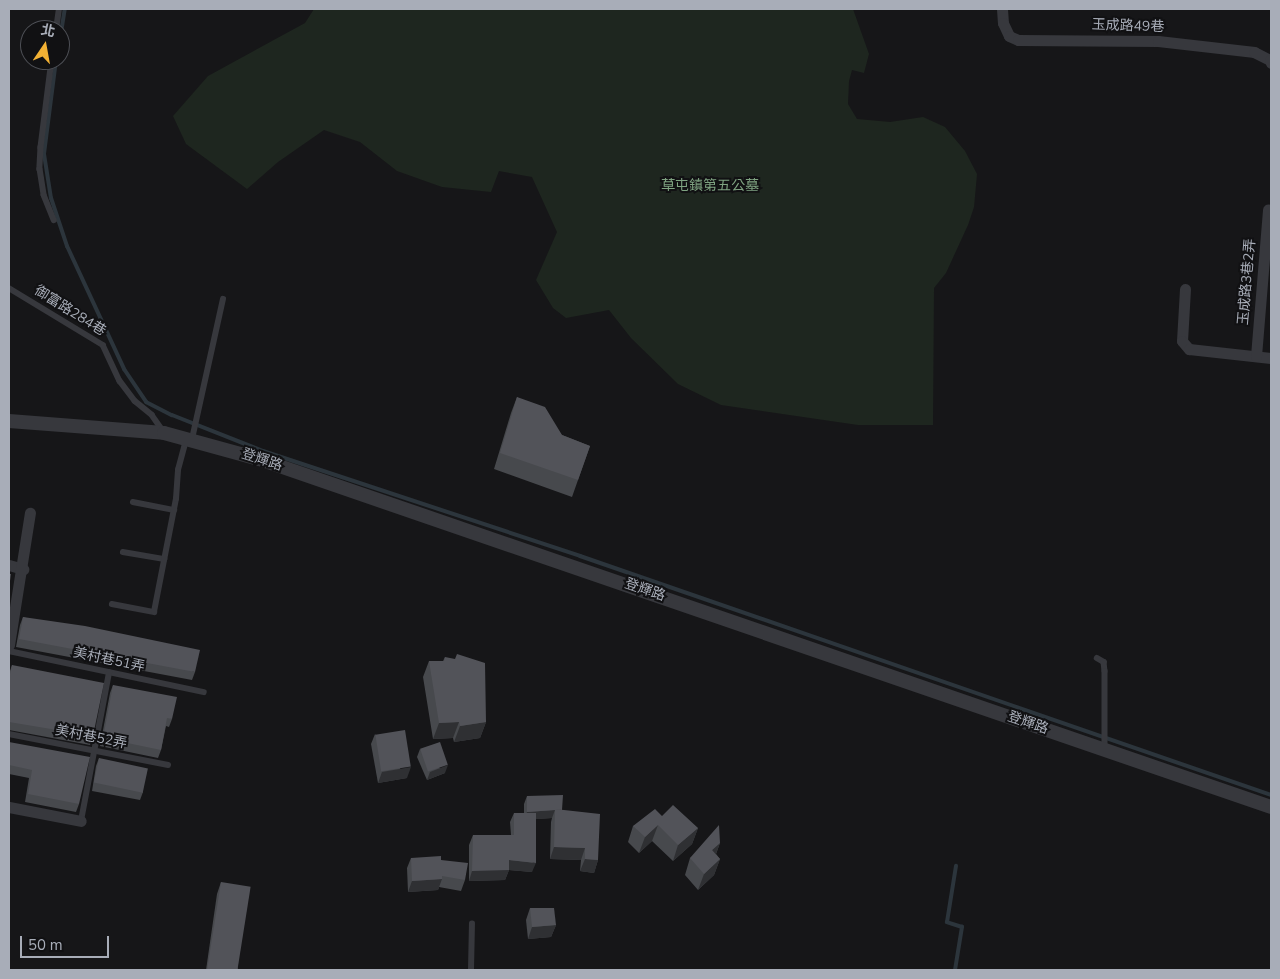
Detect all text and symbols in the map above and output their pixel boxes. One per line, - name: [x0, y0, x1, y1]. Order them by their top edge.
- street label: 玉成路49巷: [1091, 16, 1165, 36]
- north arrow: [20, 20, 70, 70]
- text: 北: [39, 20, 57, 42]
- park label: 草屯鎮第五公墓: [661, 178, 759, 194]
- street label: 玉成路3巷2弄: [1235, 238, 1259, 326]
- street label: 御富路284巷: [31, 282, 109, 340]
- street label: 登輝路: [239, 446, 285, 474]
- street label: 登輝路: [622, 575, 668, 605]
- street label: 美村巷51弄: [72, 644, 146, 676]
- street label: 登輝路: [1005, 708, 1051, 738]
- street label: 美村巷52弄: [54, 722, 128, 752]
- scale bar: [22, 926, 111, 958]
- text: 50 m: [28, 935, 63, 955]

